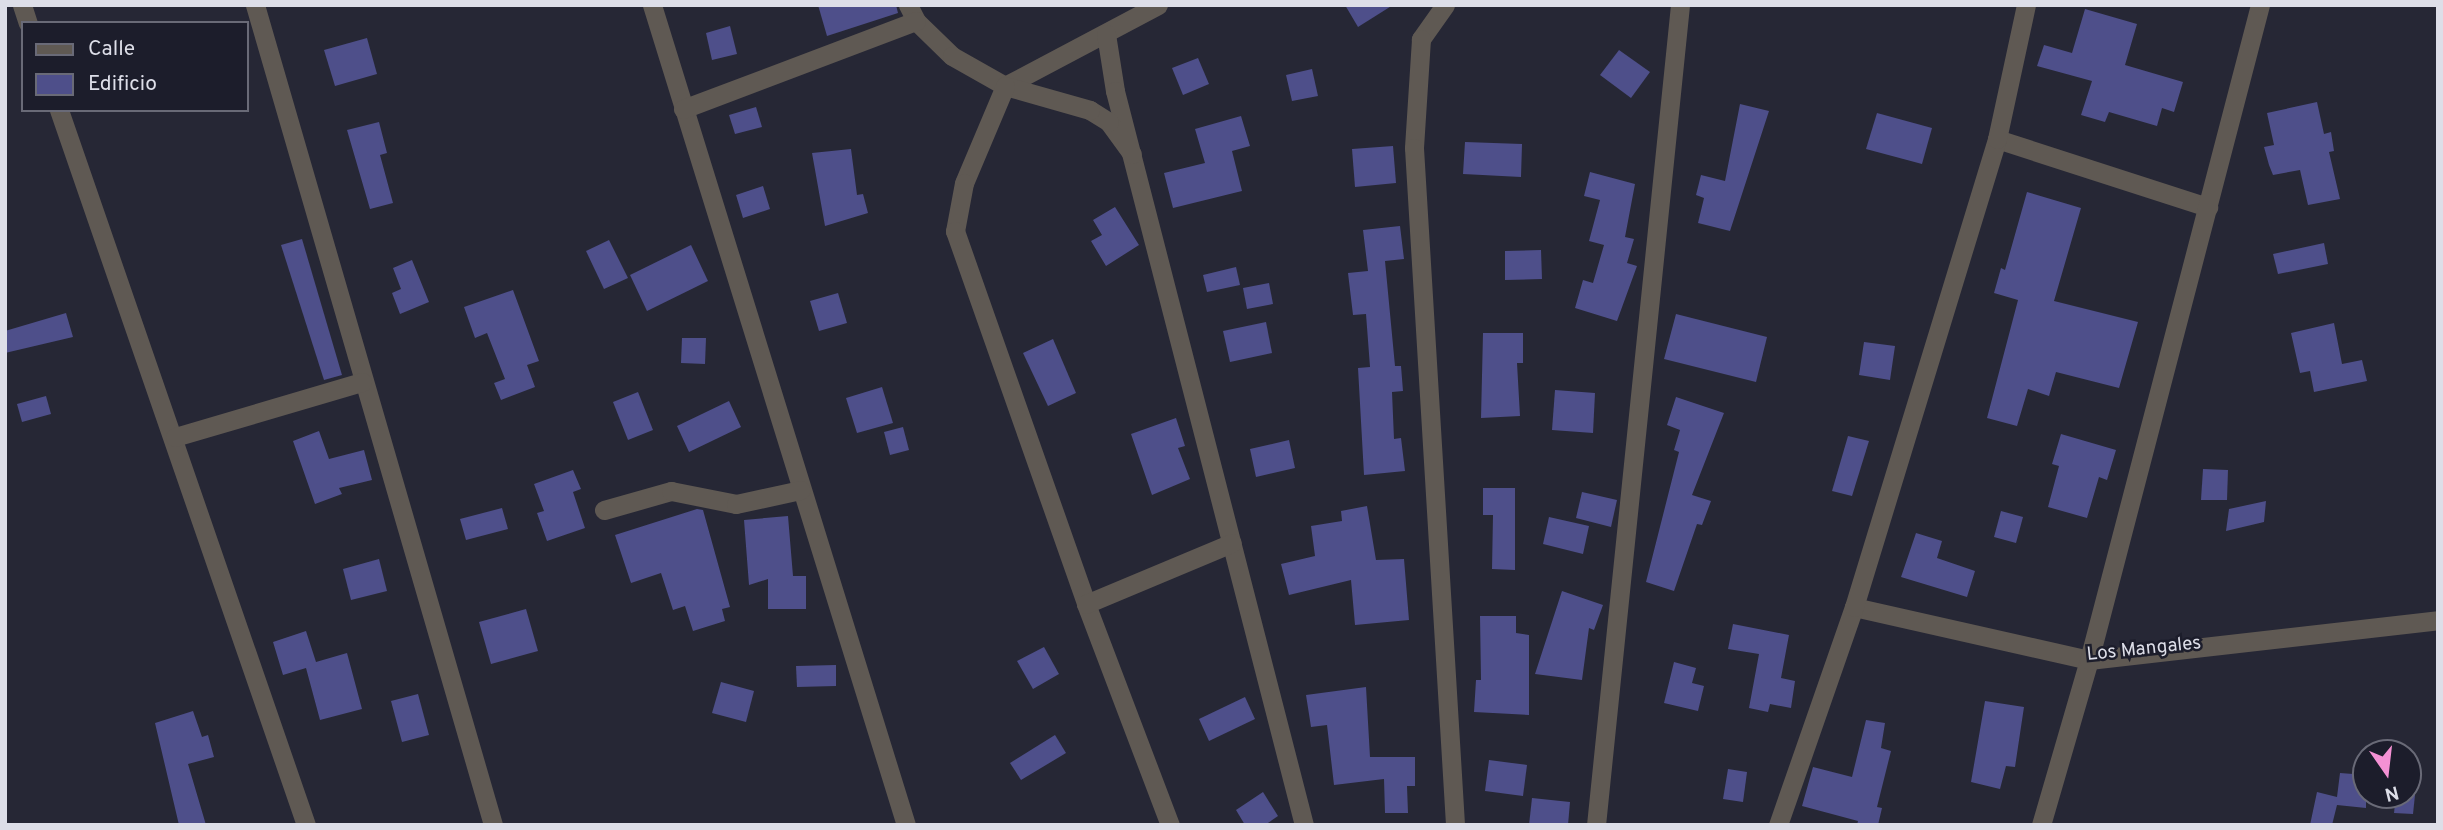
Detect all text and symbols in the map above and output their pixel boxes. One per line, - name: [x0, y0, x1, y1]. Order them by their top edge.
- legend: [21, 21, 248, 112]
- text: Calle: [88, 36, 135, 63]
- text: Edificio: [88, 71, 157, 98]
- street label: Los Mangales: [2086, 633, 2202, 667]
- north arrow: [2352, 739, 2422, 809]
- text: N: [2382, 779, 2401, 806]

